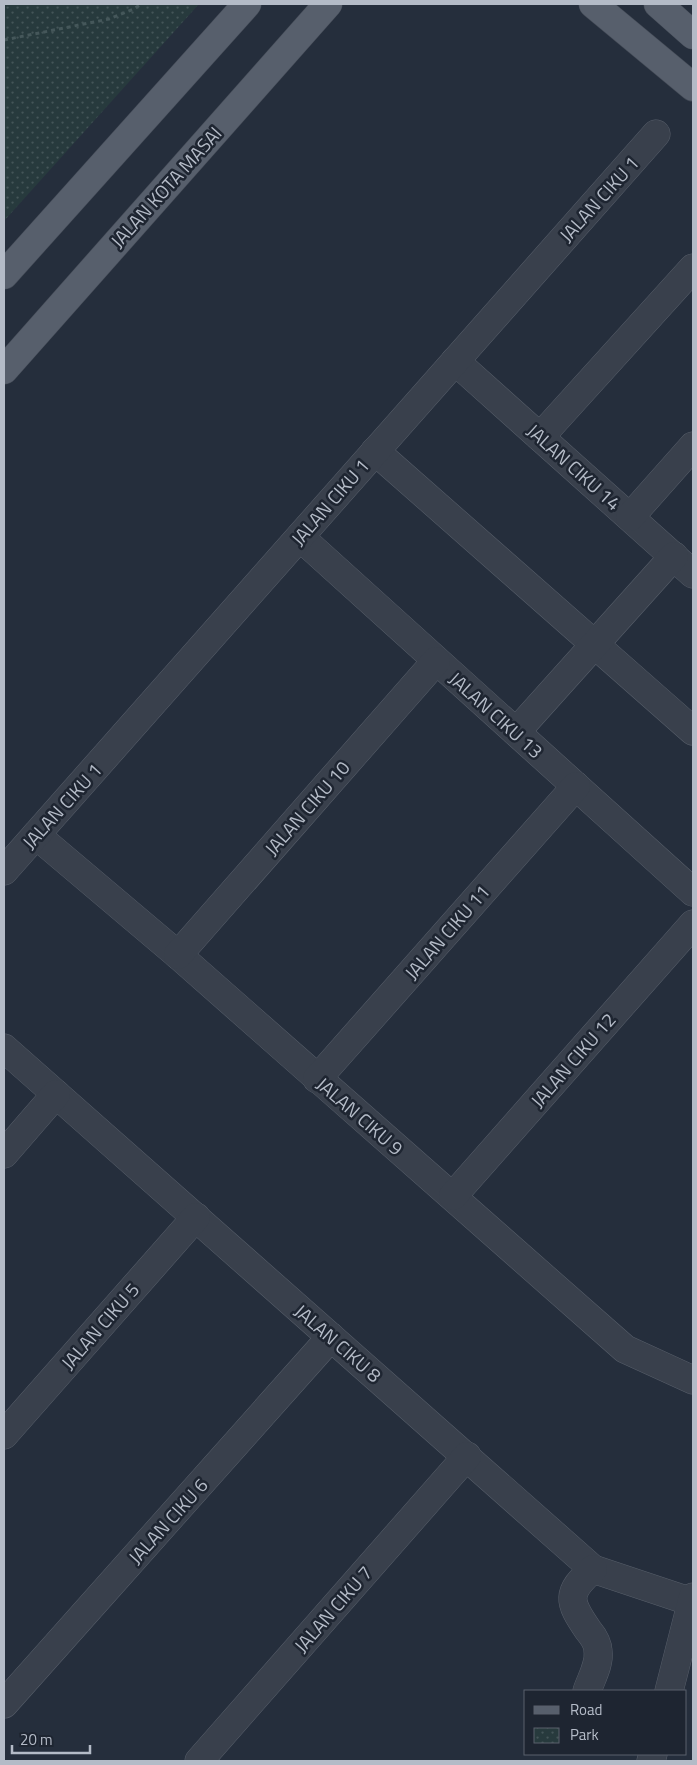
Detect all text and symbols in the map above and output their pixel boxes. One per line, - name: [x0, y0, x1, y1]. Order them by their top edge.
- street label: JALAN KOTA MASAI: [103, 119, 228, 254]
- street label: JALAN CIKU 1: [552, 149, 645, 248]
- street label: JALAN CIKU 14: [521, 416, 628, 517]
- street label: JALAN CIKU 1: [284, 452, 376, 552]
- street label: JALAN CIKU 13: [443, 664, 550, 765]
- street label: JALAN CIKU 10: [257, 754, 356, 862]
- street label: JALAN CIKU 1: [15, 756, 108, 855]
- street label: JALAN CIKU 11: [397, 878, 496, 986]
- street label: JALAN CIKU 12: [523, 1006, 622, 1114]
- street label: JALAN CIKU 9: [310, 1070, 410, 1162]
- street label: JALAN CIKU 5: [54, 1276, 146, 1376]
- street label: JALAN CIKU 8: [288, 1297, 389, 1389]
- street label: JALAN CIKU 6: [121, 1471, 214, 1570]
- street label: JALAN CIKU 7: [287, 1559, 379, 1659]
- legend: [524, 1690, 687, 1755]
- text: Road: [570, 1698, 602, 1721]
- scale bar: [12, 1722, 90, 1754]
- text: Park: [570, 1723, 599, 1746]
- text: 20 m: [20, 1728, 53, 1751]

